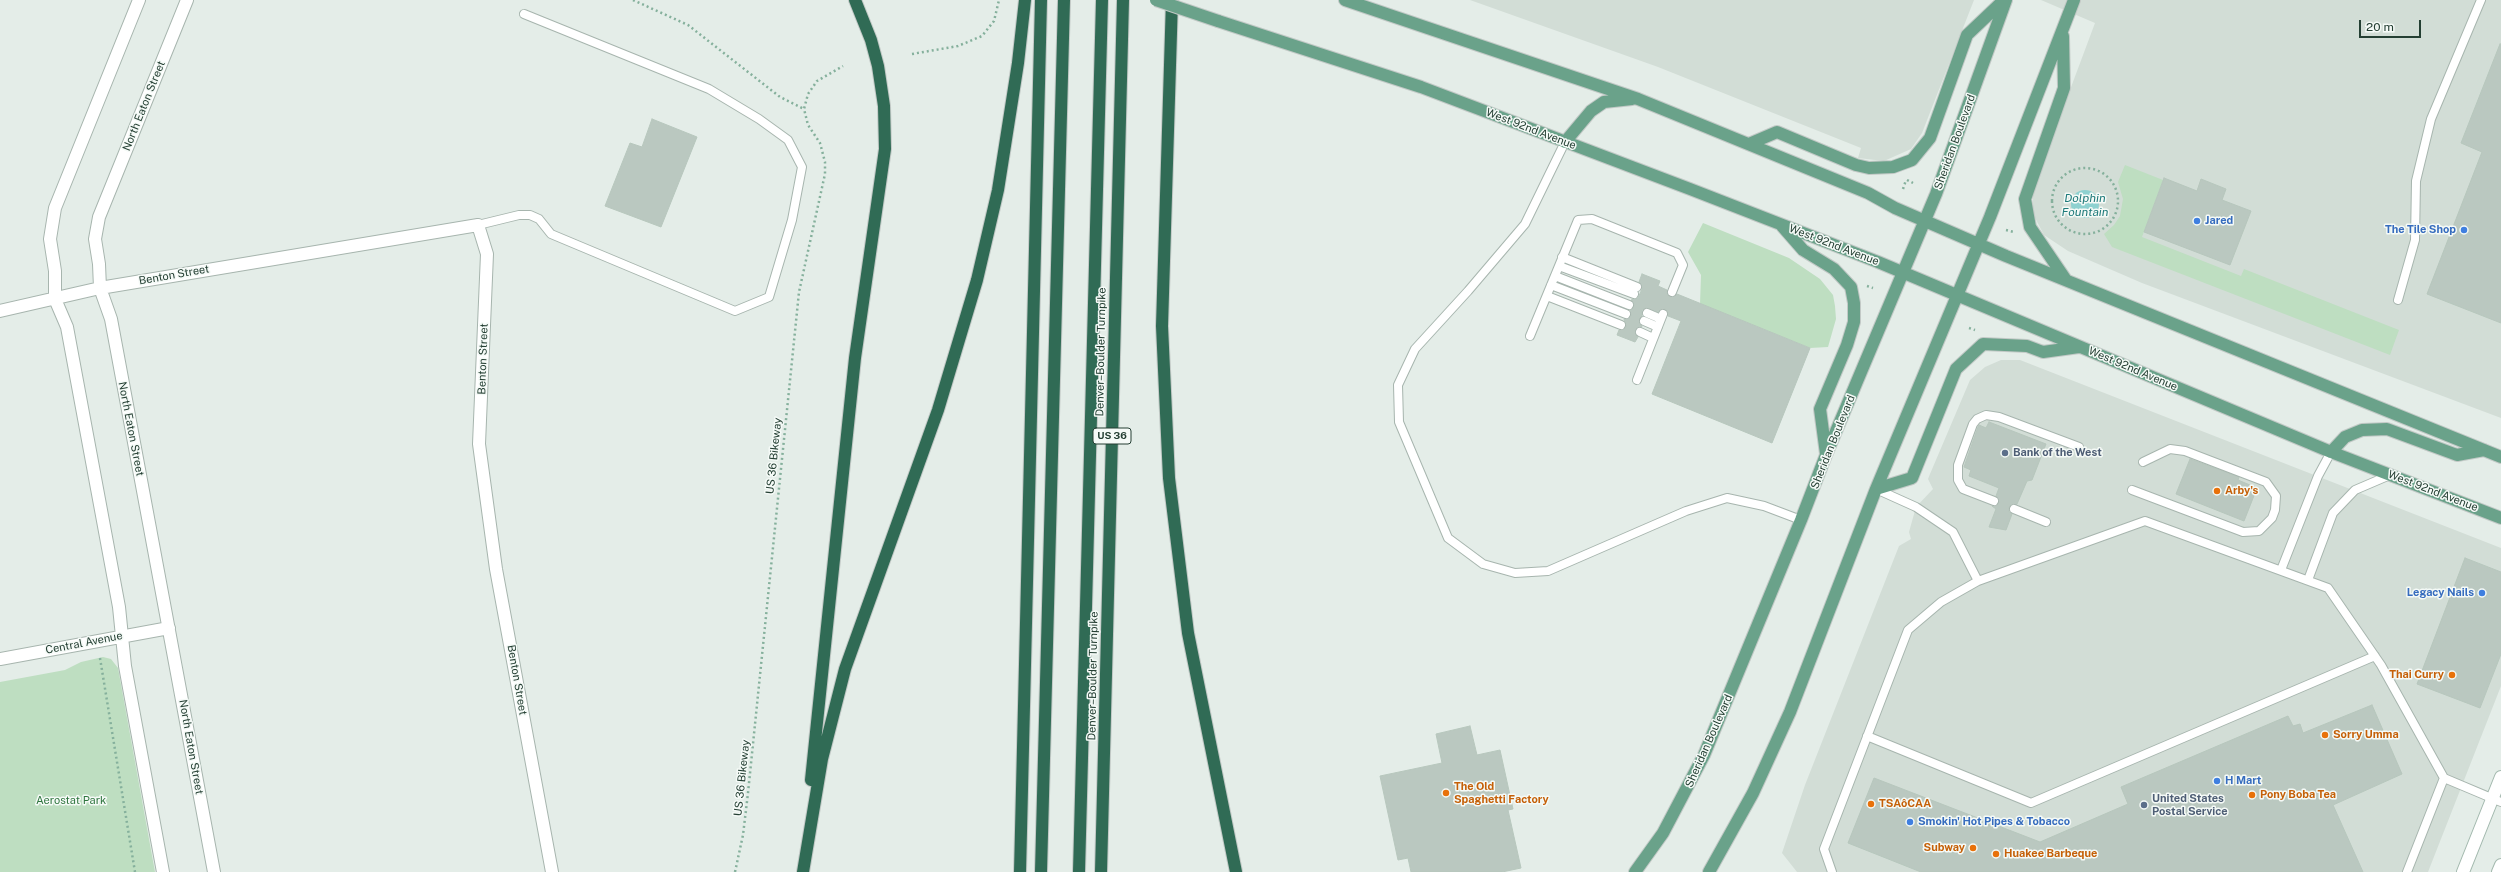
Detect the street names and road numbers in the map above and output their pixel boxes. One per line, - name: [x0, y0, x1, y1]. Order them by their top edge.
- street label: North Eaton Street: [120, 59, 168, 153]
- street label: Sheridan Boulevard: [1932, 93, 1978, 191]
- street label: West 92nd Avenue: [1484, 106, 1578, 152]
- street label: West 92nd Avenue: [1787, 222, 1881, 268]
- street label: Benton Street: [138, 262, 210, 288]
- street label: Denver–Boulder Turnpike: [1093, 287, 1109, 417]
- street label: Benton Street: [475, 323, 491, 395]
- street label: West 92nd Avenue: [2087, 344, 2179, 394]
- street label: North Eaton Street: [115, 381, 147, 477]
- street label: Sheridan Boulevard: [1808, 393, 1858, 491]
- street label: US 36 Bikeway: [763, 417, 785, 495]
- road number: US 36: [1093, 428, 1131, 444]
- street label: West 92nd Avenue: [2386, 468, 2480, 514]
- street label: Denver–Boulder Turnpike: [1085, 611, 1101, 741]
- street label: Central Avenue: [44, 629, 124, 657]
- street label: Benton Street: [504, 644, 530, 716]
- street label: Sheridan Boulevard: [1683, 693, 1735, 789]
- street label: North Eaton Street: [176, 699, 206, 795]
- street label: US 36 Bikeway: [731, 739, 753, 817]

